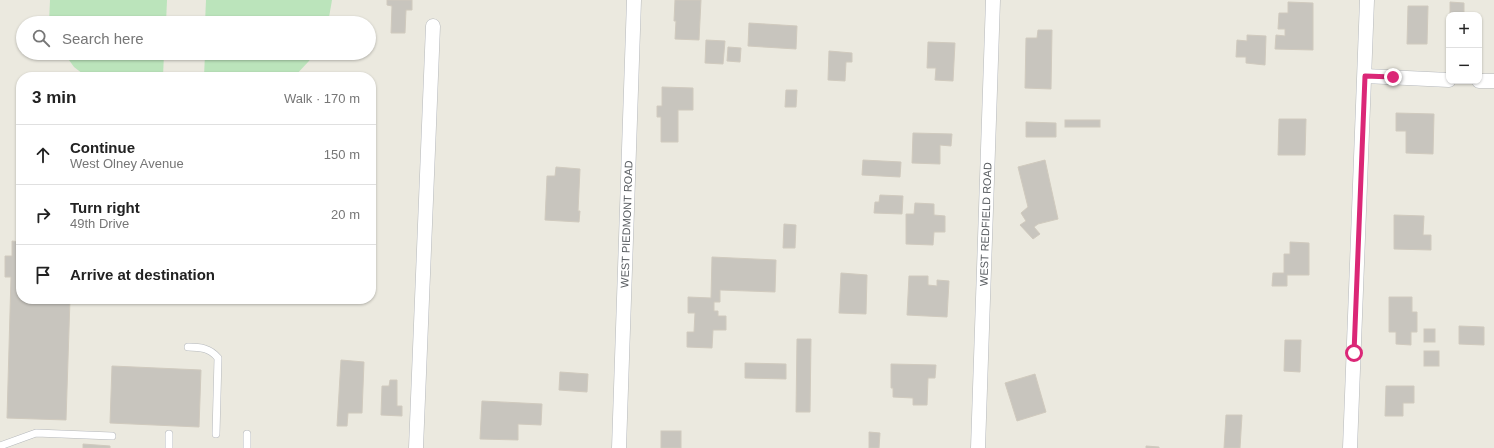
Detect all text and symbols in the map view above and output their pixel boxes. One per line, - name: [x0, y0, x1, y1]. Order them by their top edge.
- map controls: [1446, 12, 1482, 84]
- button: +: [1446, 12, 1482, 48]
- search box: [16, 16, 376, 60]
- icon: search: [30, 27, 52, 49]
- text: Search here: [62, 30, 144, 47]
- button: −: [1446, 48, 1482, 84]
- route end: [1384, 68, 1402, 86]
- text: 3 min: [32, 88, 76, 107]
- text: Walk · 170 m: [284, 91, 360, 106]
- text: Continue: [70, 139, 135, 156]
- icon: ahead: [32, 144, 54, 166]
- text: 150 m: [324, 147, 360, 162]
- text: West Olney Avenue: [70, 156, 184, 171]
- street label: WEST PIEDMONT ROAD: [618, 160, 635, 288]
- street label: WEST REDFIELD ROAD: [977, 162, 994, 286]
- text: Turn right: [70, 199, 140, 216]
- icon: right: [32, 204, 54, 226]
- text: 20 m: [331, 207, 360, 222]
- text: 49th Drive: [70, 216, 129, 231]
- icon: arrive: [32, 264, 54, 286]
- text: Arrive at destination: [70, 266, 215, 283]
- route start: [1345, 344, 1363, 362]

